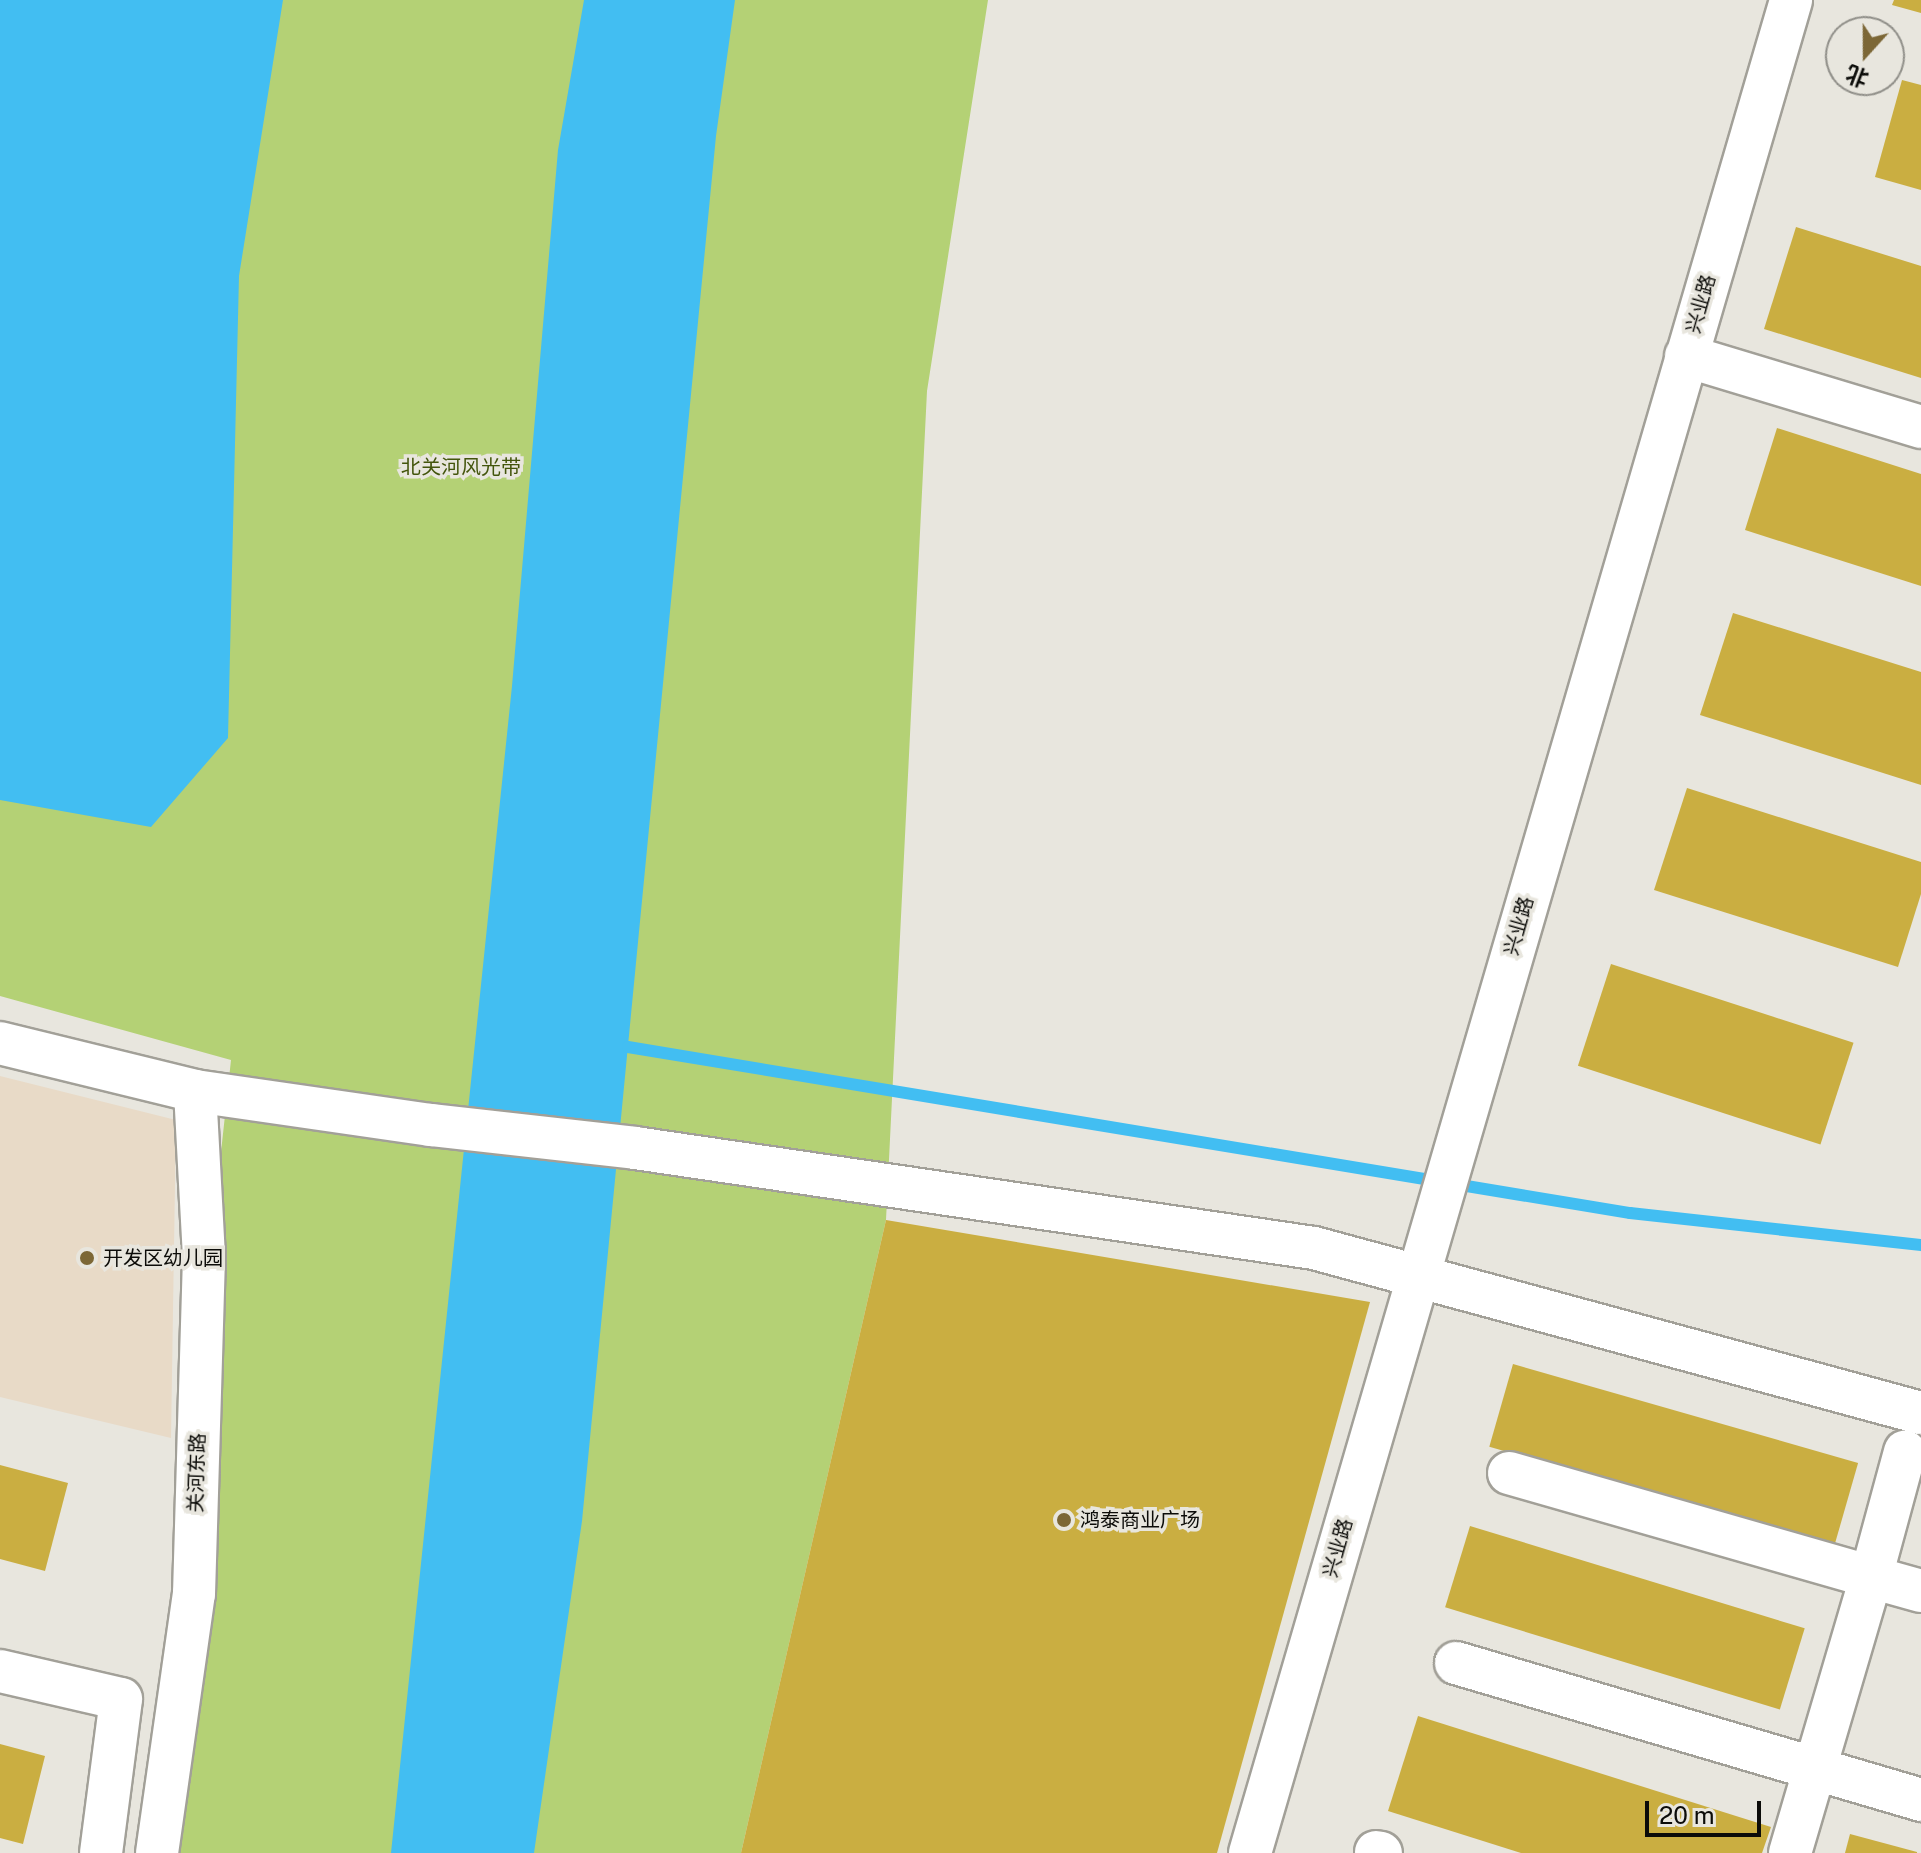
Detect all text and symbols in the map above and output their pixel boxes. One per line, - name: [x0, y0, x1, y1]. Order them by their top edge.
- north arrow: [1825, 16, 1905, 96]
- text: 北: [1842, 60, 1872, 93]
- street label: 兴业路: [1681, 272, 1721, 336]
- park label: 北关河风光带: [401, 455, 521, 479]
- street label: 兴业路: [1499, 894, 1539, 958]
- place label: 开发区幼儿园: [103, 1246, 223, 1270]
- marker: 开发区幼儿园: [78, 1249, 96, 1267]
- street label: 关河东路: [184, 1433, 210, 1513]
- place label: 鸿泰商业广场: [1080, 1508, 1200, 1532]
- marker: 鸿泰商业广场: [1055, 1511, 1073, 1529]
- street label: 兴业路: [1318, 1516, 1358, 1580]
- scale bar: [1649, 1785, 1765, 1835]
- text: 20 m: [1659, 1801, 1715, 1829]

